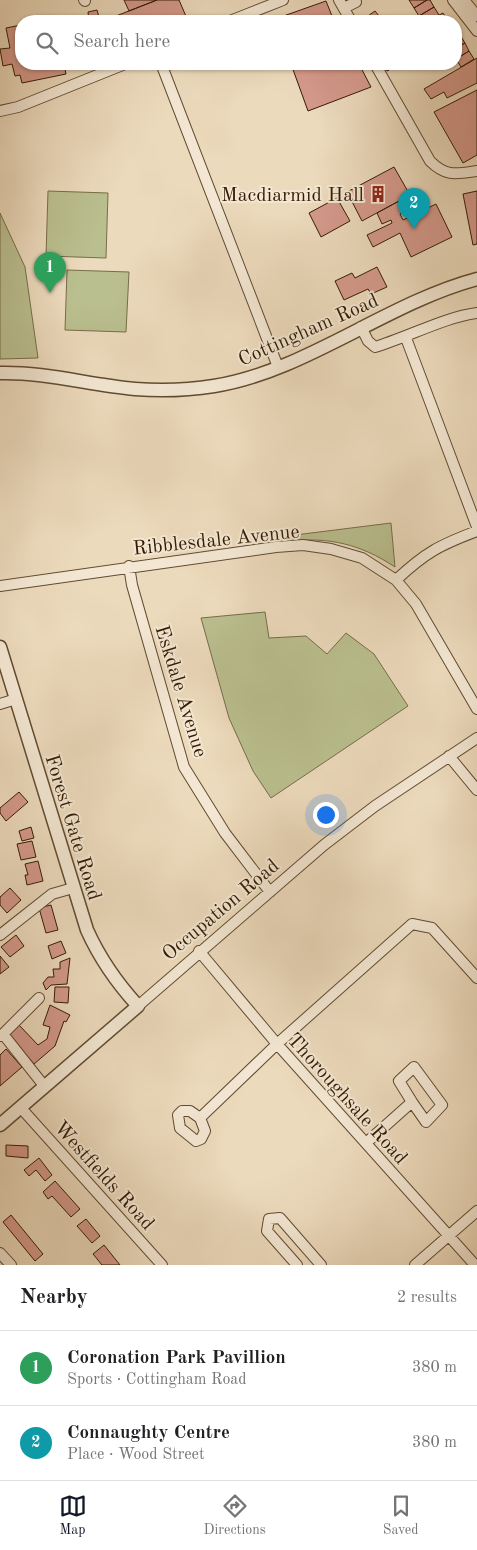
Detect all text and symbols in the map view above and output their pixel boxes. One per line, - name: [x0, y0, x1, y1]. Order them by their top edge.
- search box: [15, 15, 462, 70]
- icon: search: [33, 29, 61, 57]
- text: Search here: [73, 33, 170, 52]
- building icon: Macdiarmid Hall: [368, 184, 388, 204]
- place label: Macdiarmid Hall: [221, 186, 364, 206]
- pin: 2: [398, 188, 430, 229]
- pin: 1: [34, 252, 66, 293]
- street label: Cottingham Road: [236, 291, 382, 371]
- street label: Ribblesdale Avenue: [132, 522, 301, 560]
- street label: Eskdale Avenue: [151, 623, 210, 760]
- street label: Forest Gate Road: [40, 752, 104, 903]
- your location: [313, 802, 339, 828]
- street label: Occupation Road: [159, 856, 283, 965]
- street label: Thoroughsale Road: [283, 1030, 410, 1169]
- street label: Westfields Road: [50, 1118, 157, 1235]
- text: Nearby: [20, 1287, 88, 1308]
- text: 2 results: [397, 1290, 457, 1306]
- text: Coronation Park Pavillion: [67, 1349, 286, 1368]
- text: 1: [31, 1360, 41, 1376]
- text: 380 m: [412, 1360, 457, 1376]
- text: Sports · Cottingham Road: [67, 1372, 247, 1388]
- text: Connaughty Centre: [67, 1424, 230, 1443]
- text: 2: [31, 1435, 41, 1451]
- text: 380 m: [412, 1435, 457, 1451]
- text: Place · Wood Street: [67, 1447, 205, 1463]
- tab: Map: [59, 1492, 87, 1539]
- tab: Directions: [204, 1492, 266, 1539]
- tab: Saved: [383, 1492, 418, 1539]

